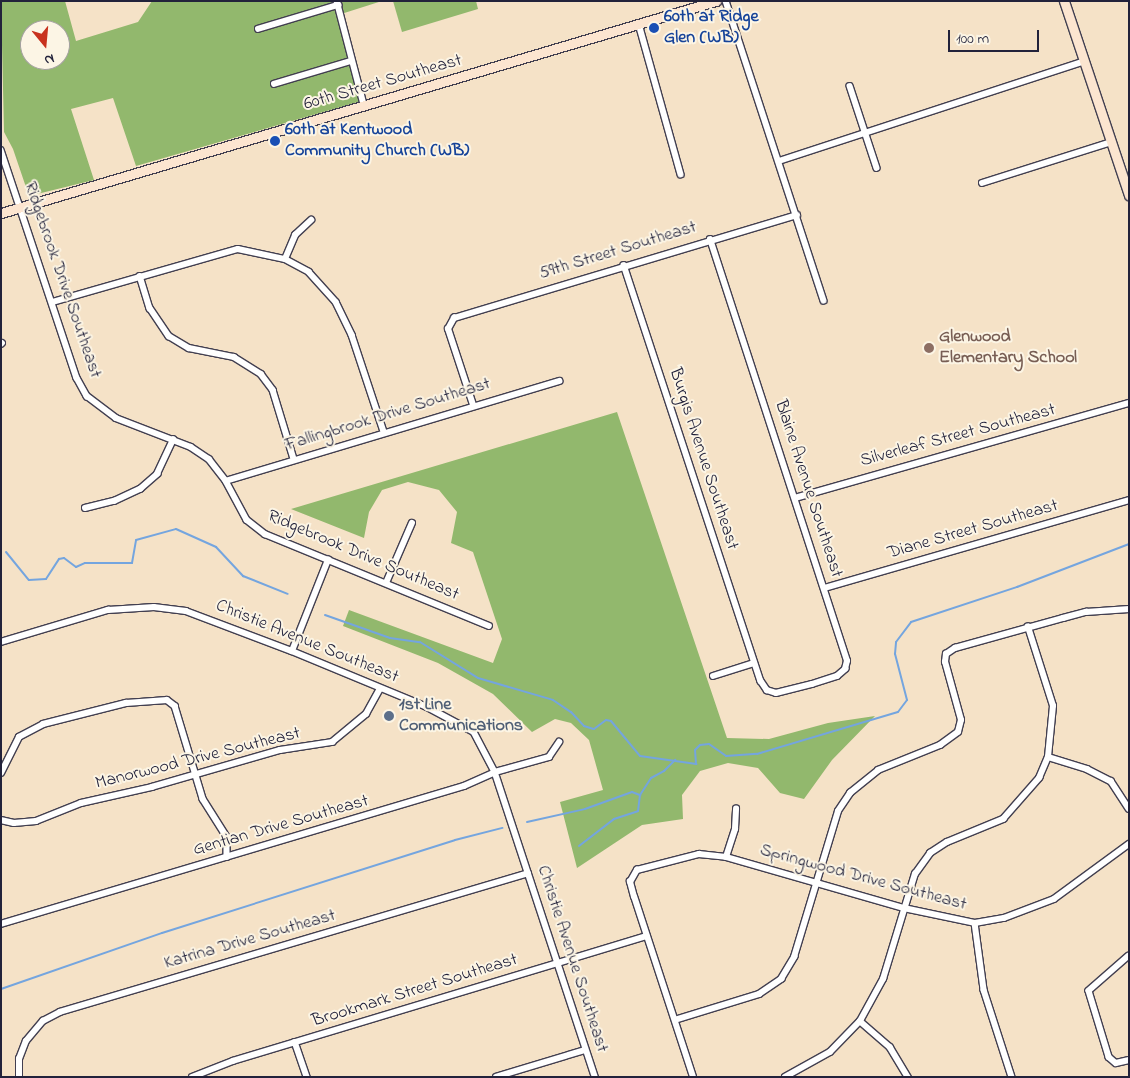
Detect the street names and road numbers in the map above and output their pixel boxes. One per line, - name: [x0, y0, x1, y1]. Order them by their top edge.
- street label: 60th Street Southeast: [301, 50, 465, 116]
- street label: Ridgebrook Drive Southeast: [18, 179, 106, 381]
- street label: 59th Street Southeast: [537, 217, 699, 285]
- street label: Burgis Avenue Southeast: [663, 365, 743, 553]
- street label: Fallingbrook Drive Southeast: [283, 373, 493, 457]
- street label: Blaine Avenue Southeast: [769, 397, 847, 581]
- street label: Silverleaf Street Southeast: [858, 400, 1058, 472]
- street label: Diane Street Southeast: [885, 495, 1061, 565]
- street label: Ridgebrook Drive Southeast: [264, 506, 462, 606]
- street label: Christie Avenue Southeast: [212, 595, 402, 689]
- street label: Manorwood Drive Southeast: [93, 723, 303, 795]
- street label: Gentian Drive Southeast: [191, 791, 371, 861]
- street label: Springwood Drive Southeast: [757, 840, 969, 916]
- street label: Christie Avenue Southeast: [532, 863, 612, 1055]
- street label: Katrina Drive Southeast: [162, 905, 338, 975]
- street label: Brookmark Street Southeast: [310, 949, 520, 1033]

